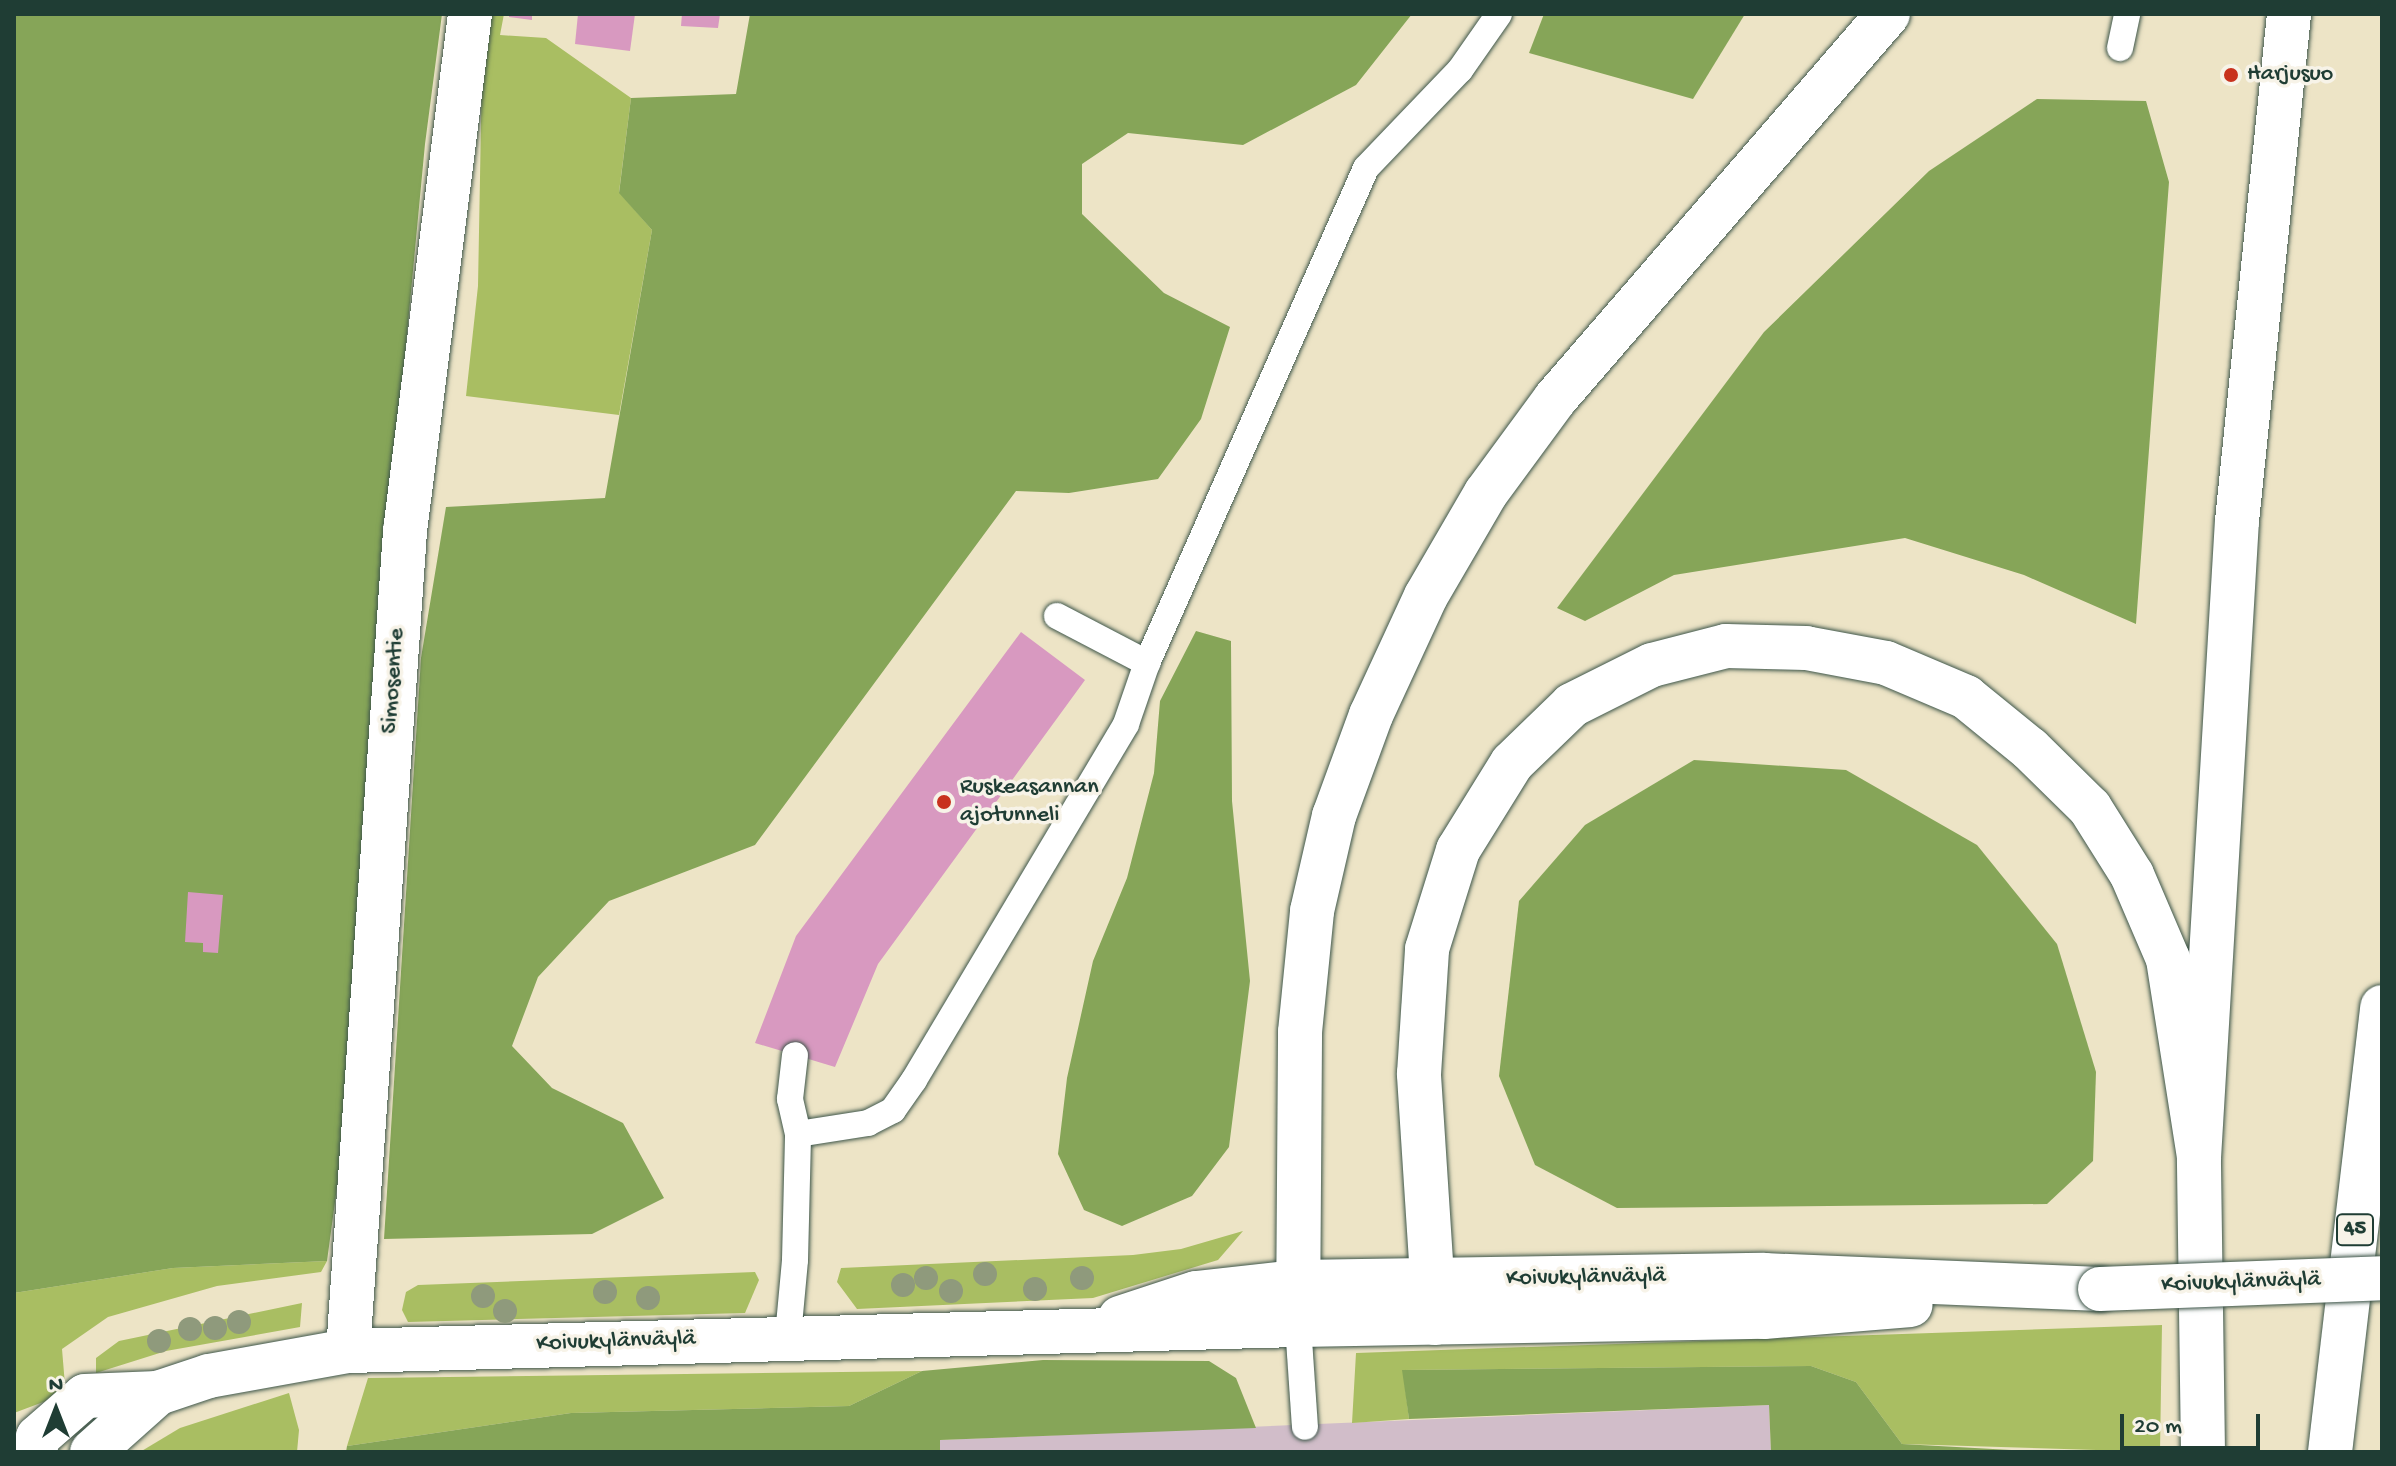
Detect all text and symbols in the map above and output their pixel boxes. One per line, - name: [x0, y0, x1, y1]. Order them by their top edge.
- place label: Harjusuo: [2247, 61, 2333, 89]
- marker: Harjusuo: [2222, 66, 2240, 84]
- street label: Simosentie: [376, 627, 412, 735]
- place label: Ruskeasannan ajotunneli: [960, 774, 1099, 830]
- marker: Ruskeasannan ajotunneli: [935, 793, 953, 811]
- road number: 45: [2335, 1212, 2375, 1248]
- street label: Koivukylänväylä: [1506, 1262, 1666, 1294]
- street label: Koivukylänväylä: [2161, 1266, 2321, 1300]
- street label: Koivukylänväylä: [536, 1325, 696, 1359]
- north arrow: [16, 1370, 96, 1450]
- text: N: [49, 1373, 63, 1399]
- scale bar: [2124, 1398, 2264, 1448]
- text: 20 m: [2134, 1413, 2182, 1442]

